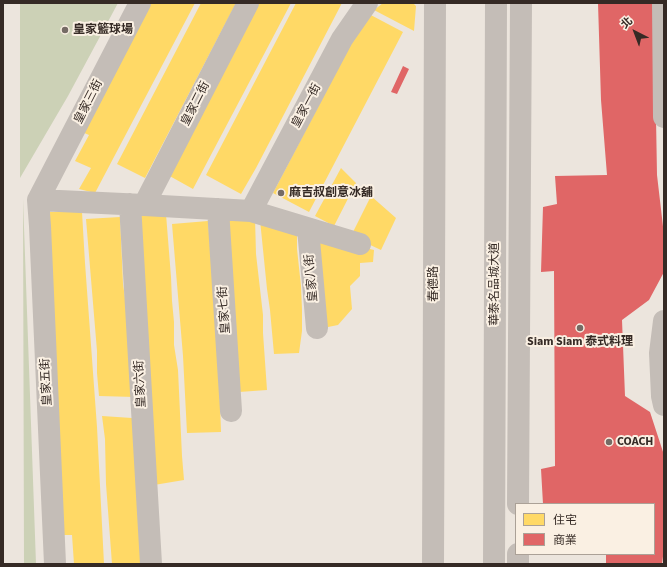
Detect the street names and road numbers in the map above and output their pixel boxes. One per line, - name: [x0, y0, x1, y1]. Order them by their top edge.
- street label: 皇家三街: [72, 77, 106, 127]
- street label: 皇家二街: [179, 79, 213, 129]
- street label: 皇家一街: [289, 81, 325, 131]
- street label: 華泰名品城大道: [488, 242, 502, 326]
- street label: 皇家八街: [303, 253, 321, 303]
- street label: 春德路: [427, 266, 441, 302]
- street label: 皇家七街: [216, 286, 234, 334]
- street label: 皇家五街: [39, 358, 55, 406]
- street label: 皇家六街: [133, 360, 149, 408]

